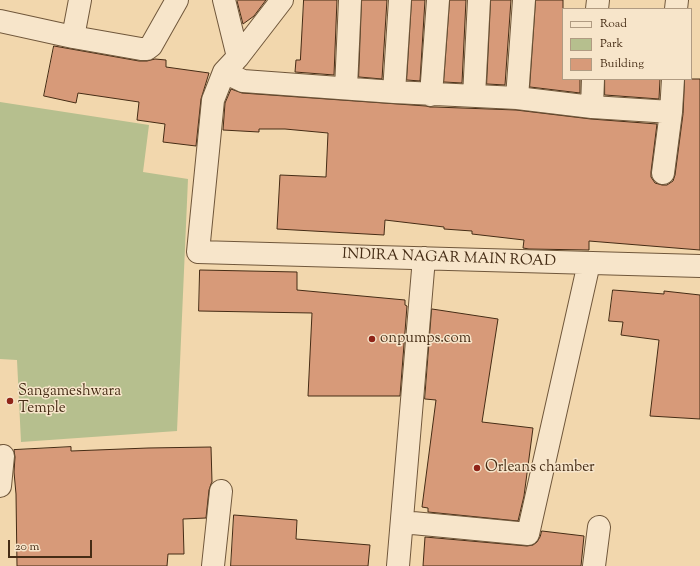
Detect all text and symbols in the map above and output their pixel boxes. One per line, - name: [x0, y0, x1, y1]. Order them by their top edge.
- legend: [562, 8, 692, 80]
- text: Road: [600, 15, 627, 33]
- text: Park: [600, 35, 623, 53]
- text: Building: [600, 55, 644, 73]
- street label: INDIRA NAGAR MAIN ROAD: [342, 246, 556, 272]
- place label: onpumps.com: [380, 330, 471, 348]
- marker: onpumps.com: [367, 334, 377, 344]
- place label: Sangameshwara Temple: [18, 383, 121, 418]
- marker: Sangameshwara Temple: [5, 396, 15, 406]
- place label: Orleans chamber: [485, 459, 595, 477]
- marker: Orleans chamber: [472, 463, 482, 473]
- scale bar: [10, 532, 94, 558]
- text: 20 m: [15, 538, 39, 556]

